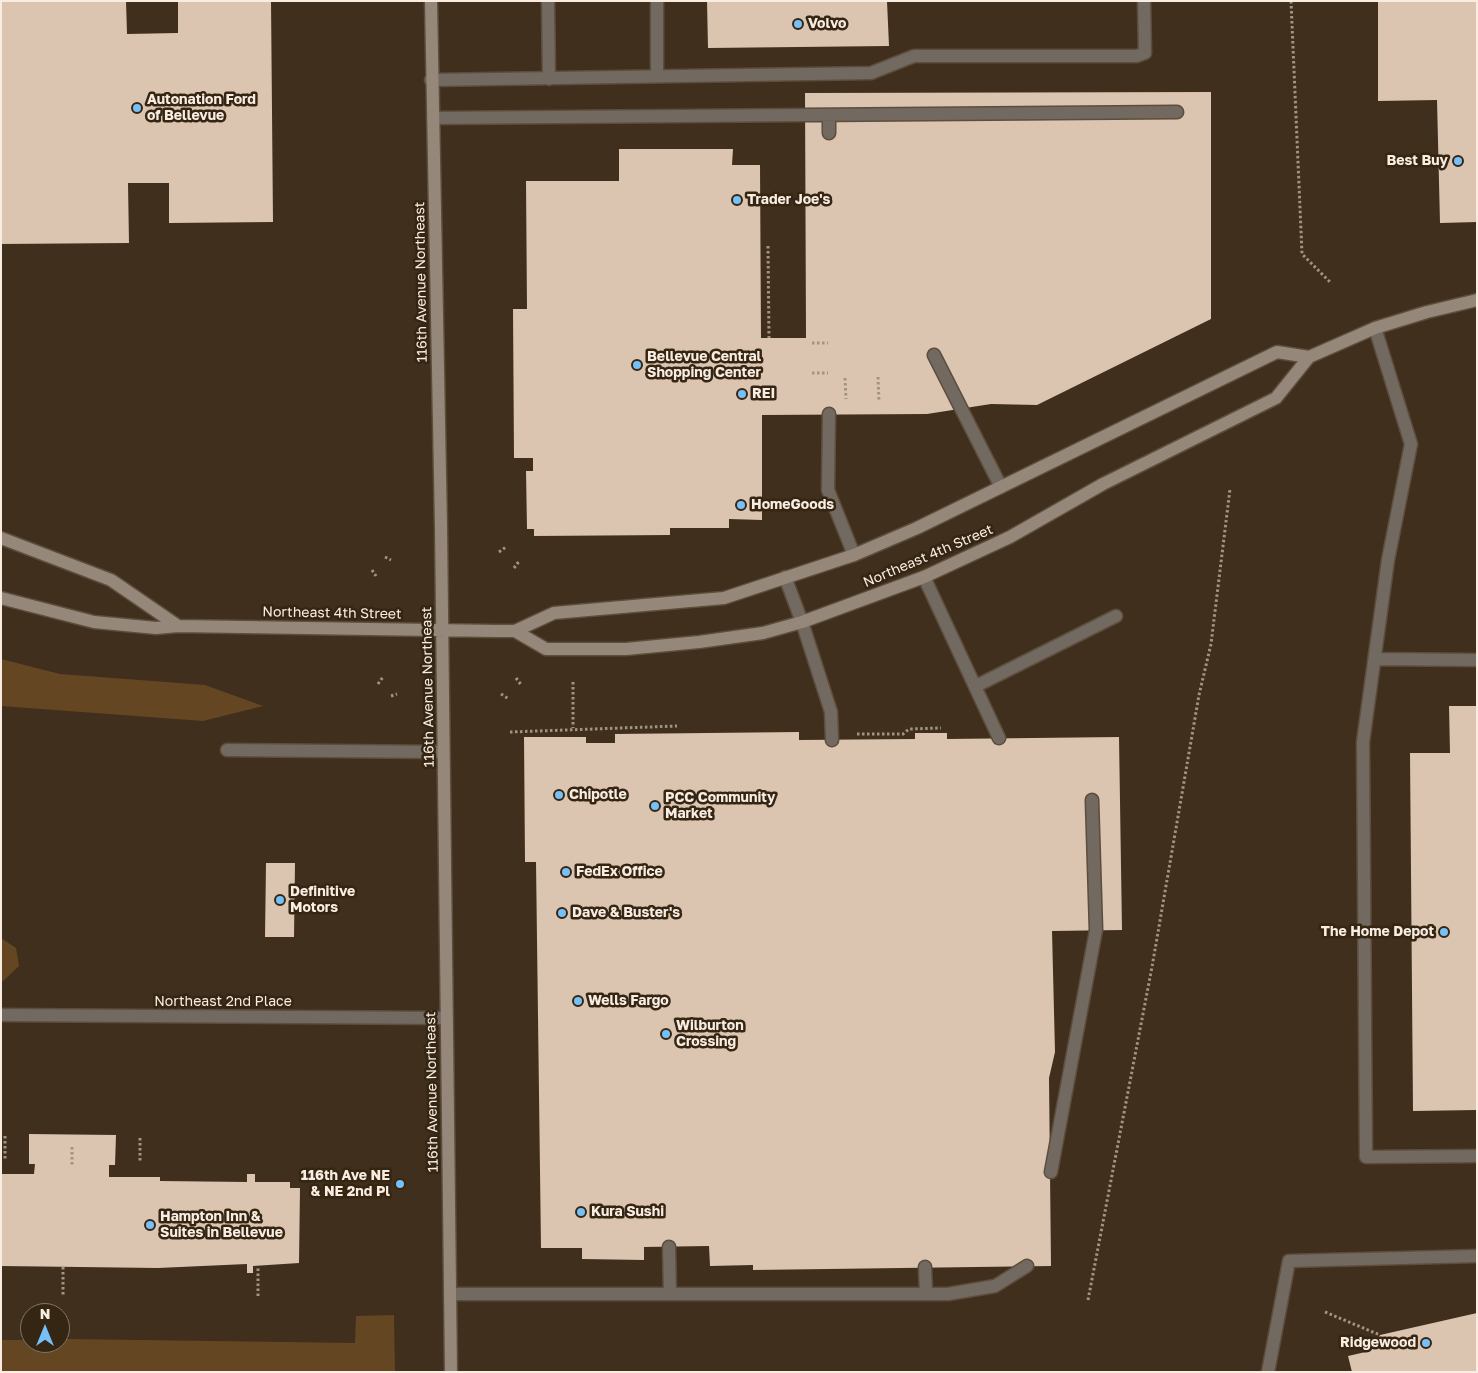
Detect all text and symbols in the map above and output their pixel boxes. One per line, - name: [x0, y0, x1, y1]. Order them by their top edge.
- place label: Volvo: [808, 16, 846, 32]
- marker: Volvo: [792, 18, 804, 30]
- place label: Autonation Ford of Bellevue: [147, 92, 256, 124]
- marker: Autonation Ford of Bellevue: [131, 102, 143, 114]
- place label: Best Buy: [1386, 153, 1448, 169]
- marker: Best Buy: [1452, 155, 1464, 167]
- place label: Trader Joe's: [747, 192, 830, 208]
- marker: Trader Joe's: [731, 194, 743, 206]
- street label: 116th Avenue Northeast: [411, 202, 431, 362]
- place label: Bellevue Central Shopping Center: [647, 349, 761, 382]
- marker: Bellevue Central Shopping Center: [631, 359, 643, 371]
- place label: REI: [752, 386, 775, 402]
- marker: REI: [736, 388, 748, 400]
- place label: HomeGoods: [751, 497, 834, 513]
- marker: HomeGoods: [735, 499, 747, 511]
- street label: Northeast 4th Street: [861, 521, 995, 591]
- street label: Northeast 4th Street: [262, 603, 402, 623]
- street label: 116th Avenue Northeast: [418, 607, 438, 767]
- place label: Chipotle: [569, 787, 627, 803]
- marker: Chipotle: [553, 789, 565, 801]
- place label: PCC Community Market: [665, 790, 775, 822]
- marker: PCC Community Market: [649, 800, 661, 812]
- place label: FedEx Office: [576, 864, 663, 880]
- marker: FedEx Office: [560, 866, 572, 878]
- place label: Definitive Motors: [290, 884, 355, 916]
- marker: Definitive Motors: [274, 894, 286, 906]
- place label: Dave & Buster's: [572, 905, 680, 921]
- marker: Dave & Buster's: [556, 907, 568, 919]
- place label: The Home Depot: [1321, 924, 1434, 940]
- marker: The Home Depot: [1438, 926, 1450, 938]
- place label: Wells Fargo: [588, 993, 669, 1009]
- street label: Northeast 2nd Place: [154, 994, 292, 1010]
- marker: Wells Fargo: [572, 995, 584, 1007]
- street label: 116th Avenue Northeast: [422, 1012, 442, 1172]
- place label: Wilburton Crossing: [676, 1018, 744, 1050]
- marker: Wilburton Crossing: [660, 1028, 672, 1040]
- place label: 116th Ave NE & NE 2nd Pl: [301, 1168, 390, 1200]
- marker: 116th Ave NE & NE 2nd Pl: [394, 1178, 406, 1190]
- place label: Kura Sushi: [591, 1204, 664, 1220]
- marker: Kura Sushi: [575, 1206, 587, 1218]
- place label: Hampton Inn & Suites in Bellevue: [160, 1209, 283, 1242]
- marker: Hampton Inn & Suites in Bellevue: [144, 1219, 156, 1231]
- north arrow: [20, 1303, 70, 1353]
- text: N: [40, 1305, 50, 1322]
- place label: Ridgewood: [1340, 1335, 1416, 1351]
- marker: Ridgewood: [1420, 1337, 1432, 1349]

